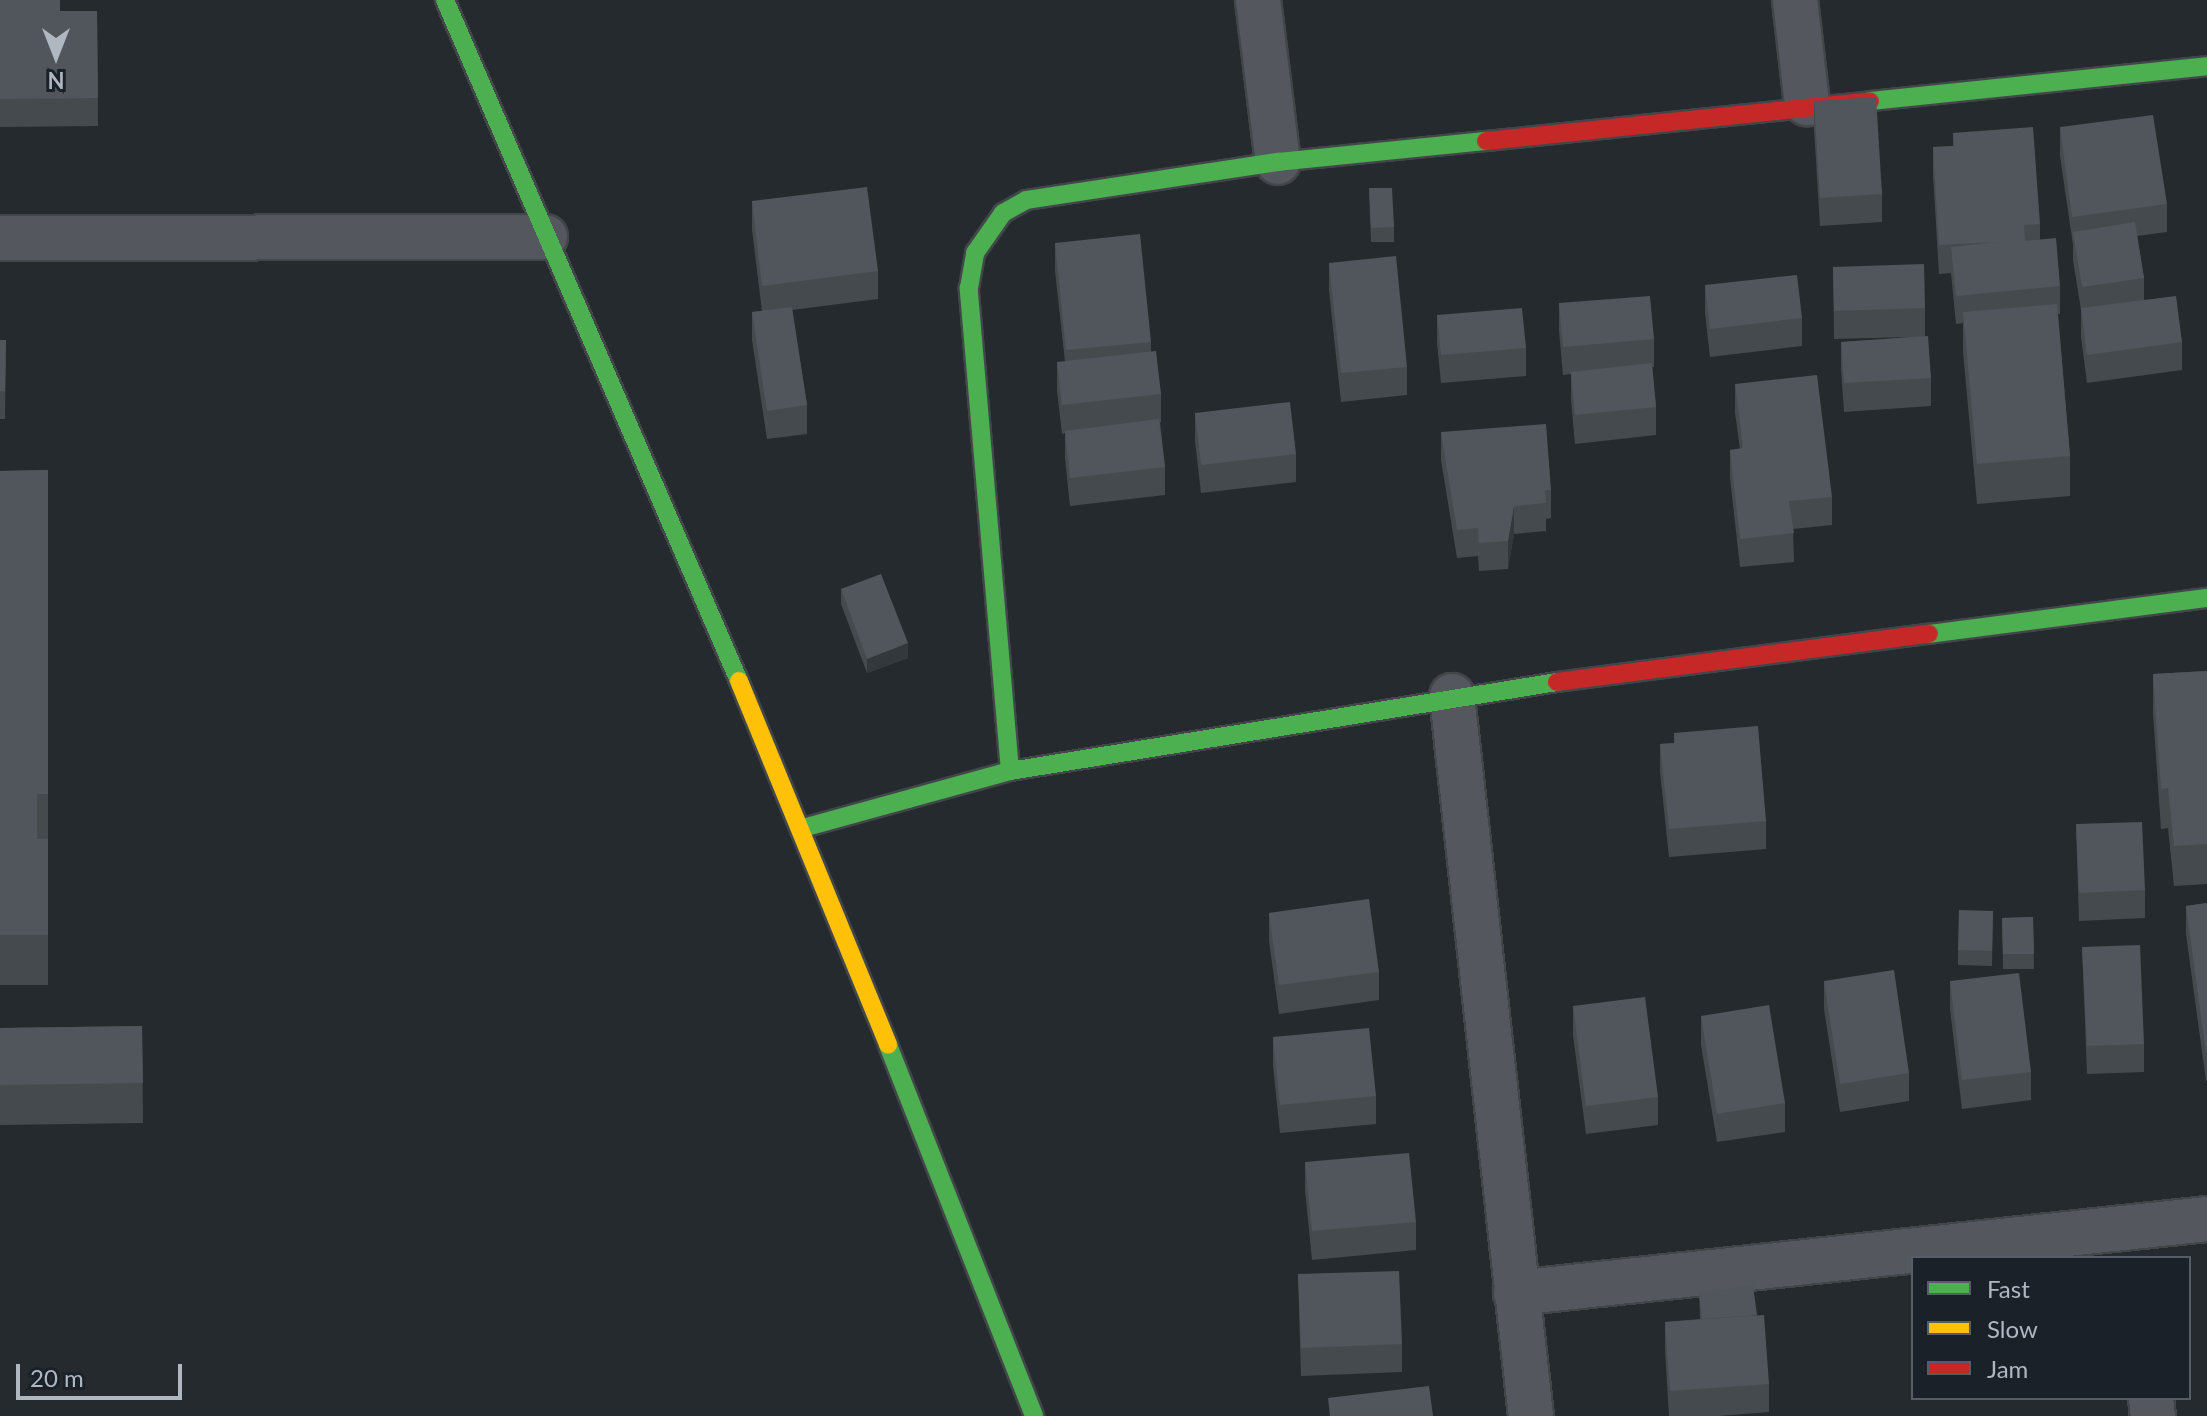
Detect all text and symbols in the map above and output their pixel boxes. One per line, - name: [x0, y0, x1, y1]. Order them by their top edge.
- north arrow: [16, 16, 96, 96]
- text: N: [48, 67, 64, 94]
- legend: [1911, 1256, 2191, 1400]
- text: Fast: [1987, 1274, 2030, 1303]
- text: Slow: [1987, 1314, 2038, 1343]
- scale bar: [20, 1348, 186, 1398]
- text: Jam: [1987, 1354, 2028, 1383]
- text: 20 m: [30, 1363, 84, 1392]

